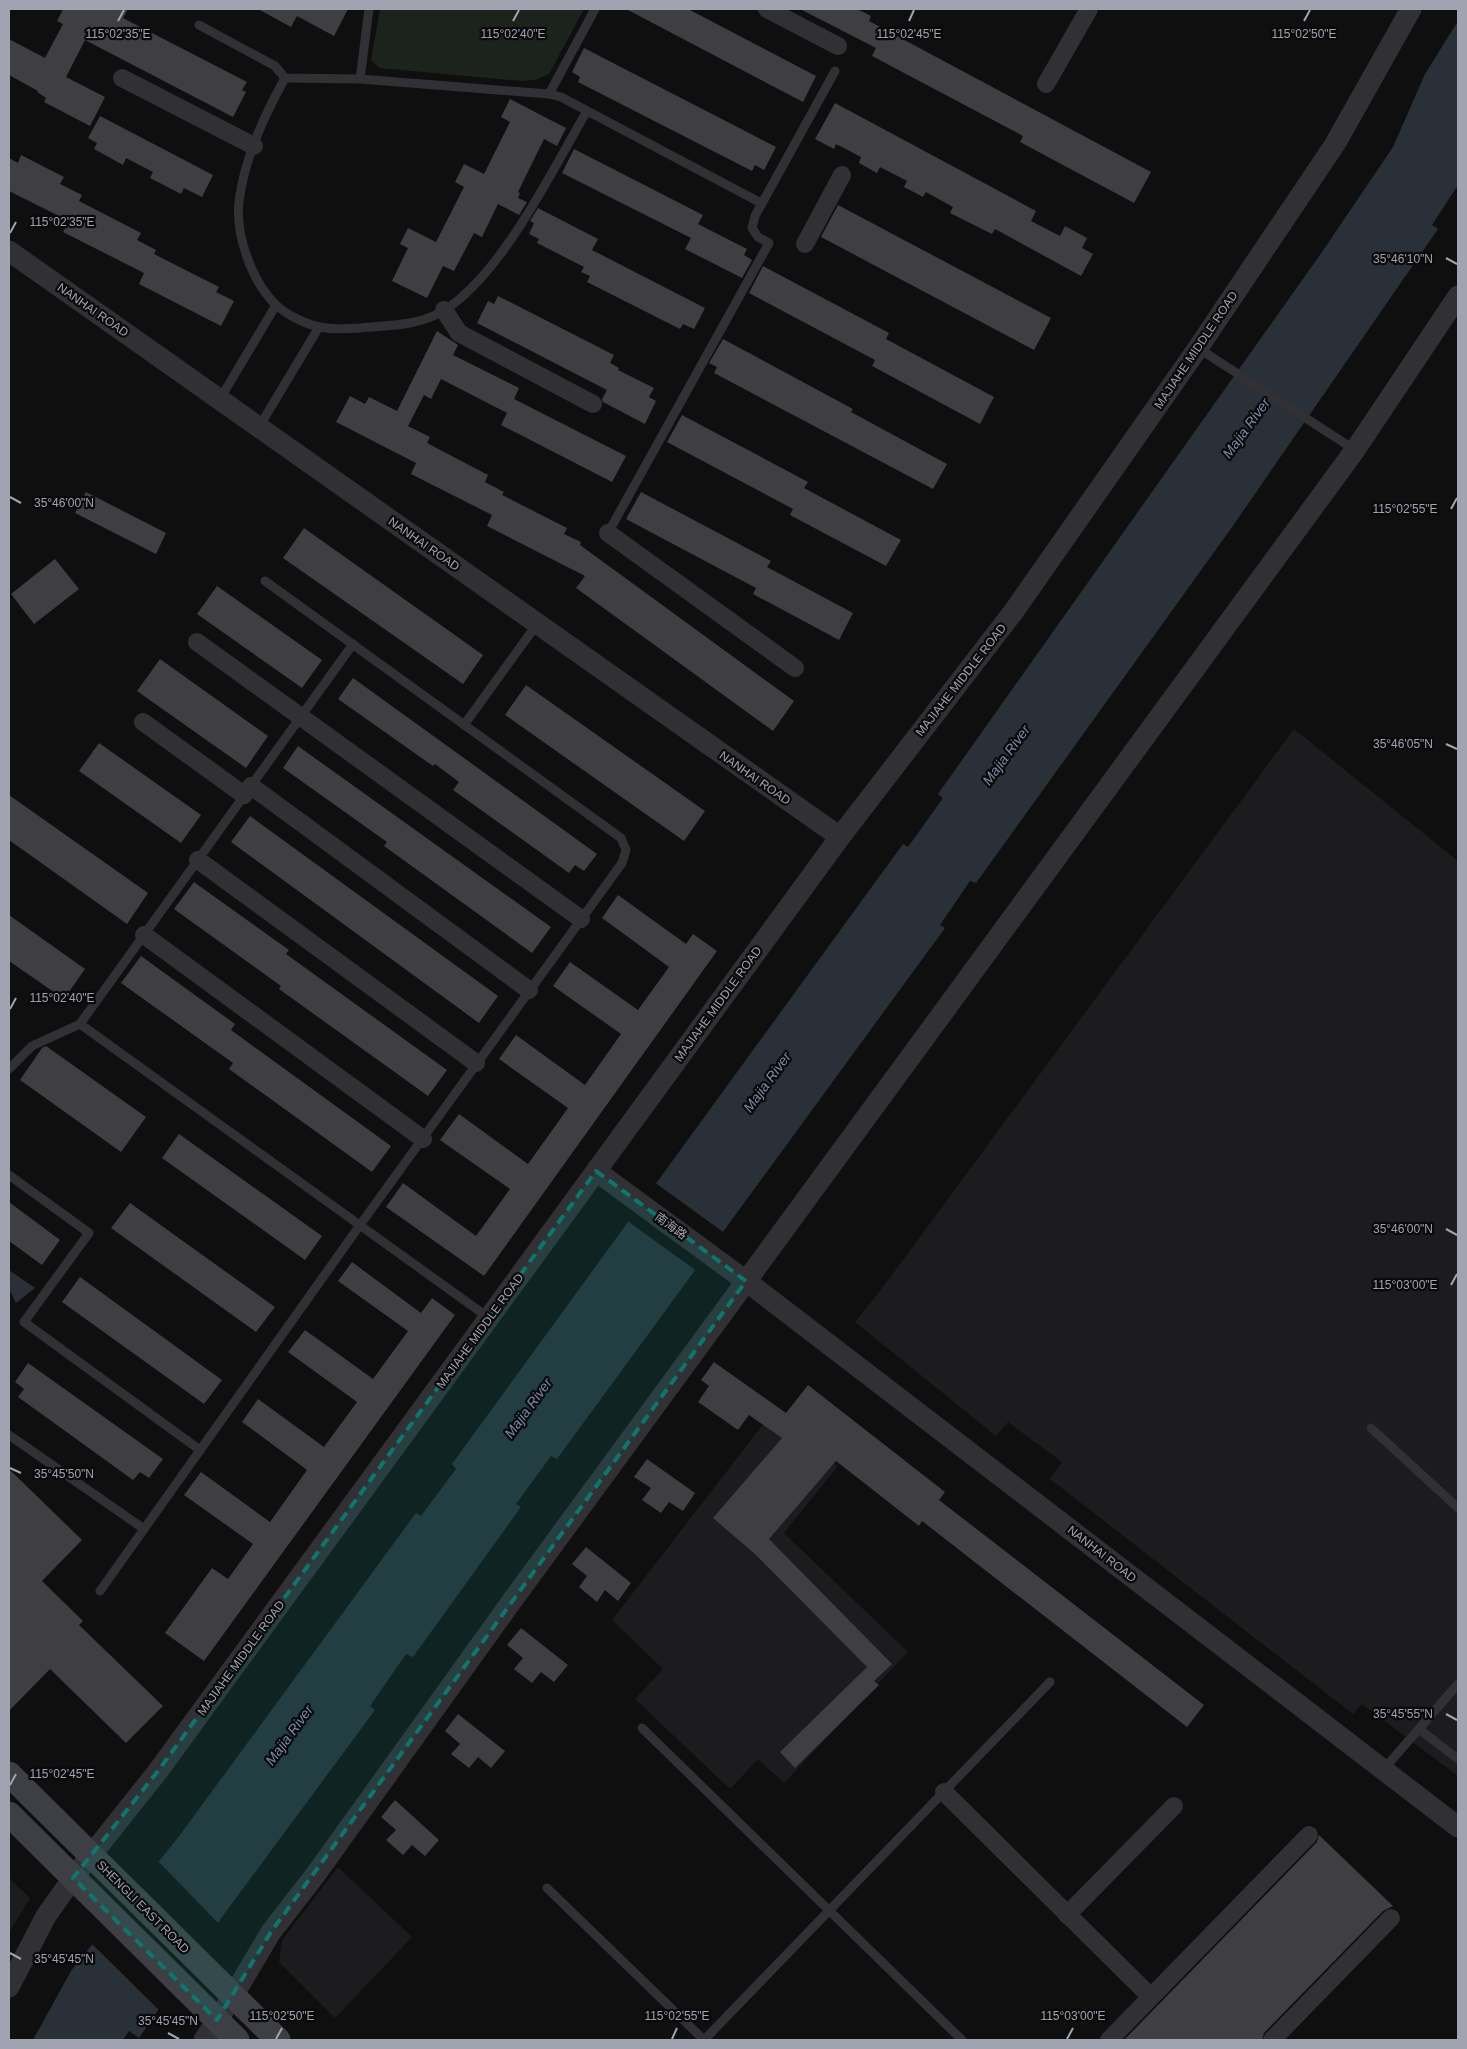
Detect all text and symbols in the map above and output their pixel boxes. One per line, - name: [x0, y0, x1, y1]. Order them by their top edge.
- text: 115°02'35"E: [85, 27, 151, 41]
- text: 115°02'40"E: [480, 27, 546, 41]
- text: 115°02'45"E: [876, 27, 942, 41]
- text: 115°02'50"E: [1271, 27, 1337, 41]
- text: 115°02'35"E: [29, 215, 95, 229]
- text: 35°46'10"N: [1373, 252, 1433, 266]
- street label: NANHAI ROAD: [55, 280, 131, 340]
- street label: MAJIAHE MIDDLE ROAD: [1151, 288, 1241, 411]
- water label: Majia River: [1219, 394, 1274, 461]
- text: 35°46'00"N: [34, 496, 94, 510]
- text: 115°02'55"E: [1372, 502, 1438, 516]
- street label: NANHAI ROAD: [386, 514, 462, 574]
- street label: MAJIAHE MIDDLE ROAD: [913, 621, 1009, 739]
- water label: Majia River: [979, 721, 1034, 788]
- text: 35°46'05"N: [1373, 737, 1433, 751]
- street label: NANHAI ROAD: [717, 748, 793, 808]
- street label: MAJIAHE MIDDLE ROAD: [672, 944, 765, 1064]
- text: 115°02'40"E: [29, 991, 95, 1005]
- water label: Majia River: [740, 1048, 795, 1115]
- street label: 南海路: [652, 1210, 690, 1242]
- text: 35°46'00"N: [1373, 1222, 1433, 1236]
- street label: MAJIAHE MIDDLE ROAD: [434, 1271, 527, 1391]
- text: 115°03'00"E: [1372, 1278, 1438, 1292]
- water label: Majia River: [501, 1374, 556, 1441]
- text: 35°45'50"N: [34, 1467, 94, 1481]
- street label: NANHAI ROAD: [1065, 1523, 1139, 1585]
- street label: MAJIAHE MIDDLE ROAD: [195, 1598, 288, 1718]
- water label: Majia River: [262, 1701, 317, 1768]
- text: 35°45'55"N: [1373, 1707, 1433, 1721]
- text: 115°02'45"E: [29, 1767, 95, 1781]
- street label: SHENGLI EAST ROAD: [94, 1858, 192, 1956]
- text: 35°45'45"N: [34, 1952, 94, 1966]
- text: 115°02'50"E: [249, 2009, 315, 2023]
- text: 115°02'55"E: [644, 2009, 710, 2023]
- text: 115°03'00"E: [1040, 2009, 1106, 2023]
- text: 35°45'45"N: [138, 2014, 198, 2028]

